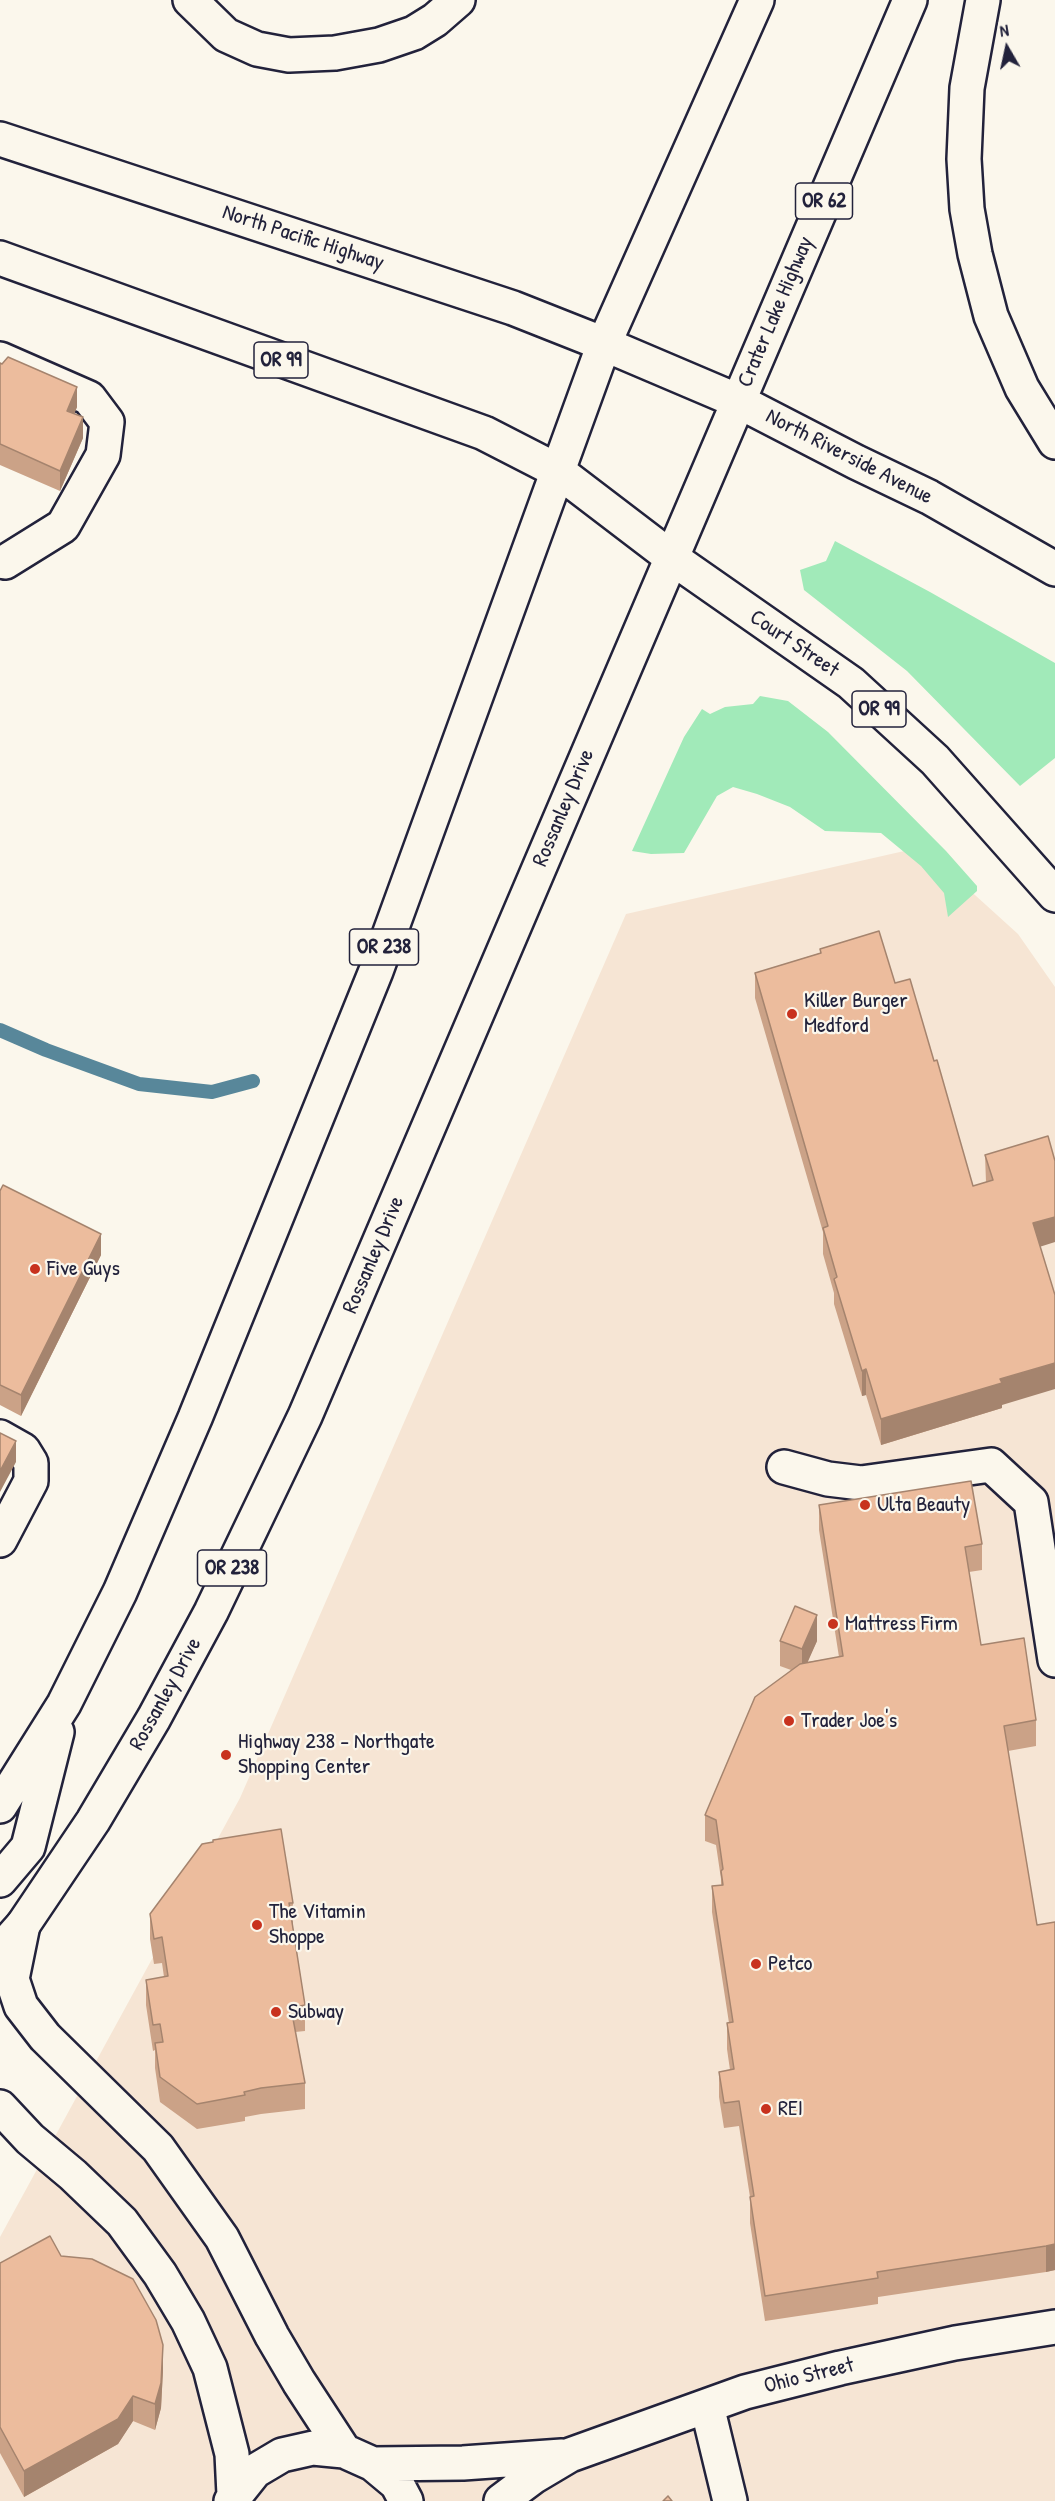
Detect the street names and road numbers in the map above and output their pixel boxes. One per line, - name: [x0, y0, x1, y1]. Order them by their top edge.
- road number: OR 62: [796, 183, 852, 219]
- street label: North Pacific Highway: [219, 199, 387, 277]
- street label: Crater Lake Highway: [732, 233, 820, 391]
- road number: OR 99: [254, 342, 308, 378]
- street label: North Riverside Avenue: [761, 404, 937, 510]
- street label: Court Street: [744, 605, 844, 683]
- road number: OR 99: [852, 691, 906, 727]
- street label: Rossanley Drive: [527, 745, 601, 871]
- road number: OR 238: [350, 929, 418, 965]
- street label: Rossanley Drive: [337, 1192, 411, 1318]
- road number: OR 238: [198, 1550, 266, 1586]
- street label: Rossanley Drive: [124, 1633, 208, 1755]
- street label: Ohio Street: [761, 2352, 857, 2400]

